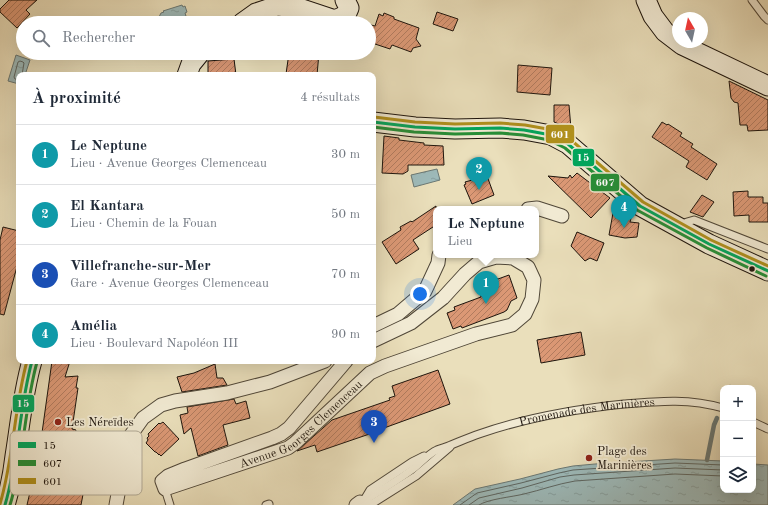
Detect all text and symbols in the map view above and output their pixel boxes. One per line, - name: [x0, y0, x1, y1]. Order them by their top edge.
- north arrow: [672, 12, 708, 48]
- search box: [16, 16, 376, 60]
- icon: search: [30, 27, 52, 49]
- text: Rechercher: [62, 31, 135, 46]
- text: À proximité: [32, 90, 121, 107]
- text: 4 résultats: [300, 91, 360, 104]
- line badge: 601: [545, 124, 575, 144]
- text: 601: [550, 130, 570, 141]
- text: Le Neptune: [70, 139, 147, 154]
- text: 1: [41, 148, 49, 161]
- text: 30 m: [331, 148, 360, 161]
- line badge: 15: [572, 148, 595, 167]
- text: 15: [577, 153, 589, 164]
- text: Lieu · Avenue Georges Clemenceau: [70, 157, 267, 170]
- pin: 2: [466, 157, 492, 190]
- line badge: 607: [590, 173, 620, 192]
- text: 607: [595, 178, 615, 189]
- pin: 4: [611, 195, 637, 228]
- text: El Kantara: [70, 199, 144, 214]
- popup: [433, 206, 539, 258]
- text: 2: [41, 208, 49, 221]
- text: 50 m: [331, 208, 360, 221]
- text: Lieu · Chemin de la Fouan: [70, 217, 217, 230]
- text: Le Neptune: [447, 217, 525, 232]
- text: Lieu: [447, 235, 473, 248]
- text: Villefranche-sur-Mer: [70, 259, 211, 274]
- unlabelled marker: [747, 264, 757, 274]
- text: 3: [41, 268, 49, 281]
- text: 70 m: [331, 268, 360, 281]
- pin: 1: [473, 271, 499, 304]
- text: Gare · Avenue Georges Clemenceau: [70, 277, 269, 290]
- your location: [410, 284, 430, 304]
- text: Amélia: [70, 319, 117, 334]
- text: 4: [41, 328, 49, 341]
- text: 90 m: [331, 328, 360, 341]
- text: Lieu · Boulevard Napoléon III: [70, 337, 238, 350]
- street label: Avenue Georges Clemenceau: [238, 378, 365, 471]
- map controls: [720, 385, 756, 493]
- button: +: [720, 385, 756, 421]
- line badge: 15: [12, 394, 35, 413]
- street label: Promenade des Marinières: [518, 397, 655, 429]
- text: 15: [17, 399, 29, 410]
- pin: 3: [361, 410, 387, 443]
- marker: Les Néreïdes: [53, 417, 63, 427]
- place label: Les Néreïdes: [66, 417, 134, 429]
- button: −: [720, 421, 756, 457]
- legend: [10, 431, 142, 495]
- text: 15: [43, 441, 56, 452]
- place label: Plage des Marinières: [597, 446, 652, 472]
- marker: Plage des Marinières: [584, 453, 594, 463]
- button: layers: [720, 457, 756, 493]
- text: 607: [43, 459, 62, 470]
- text: 601: [43, 477, 62, 488]

